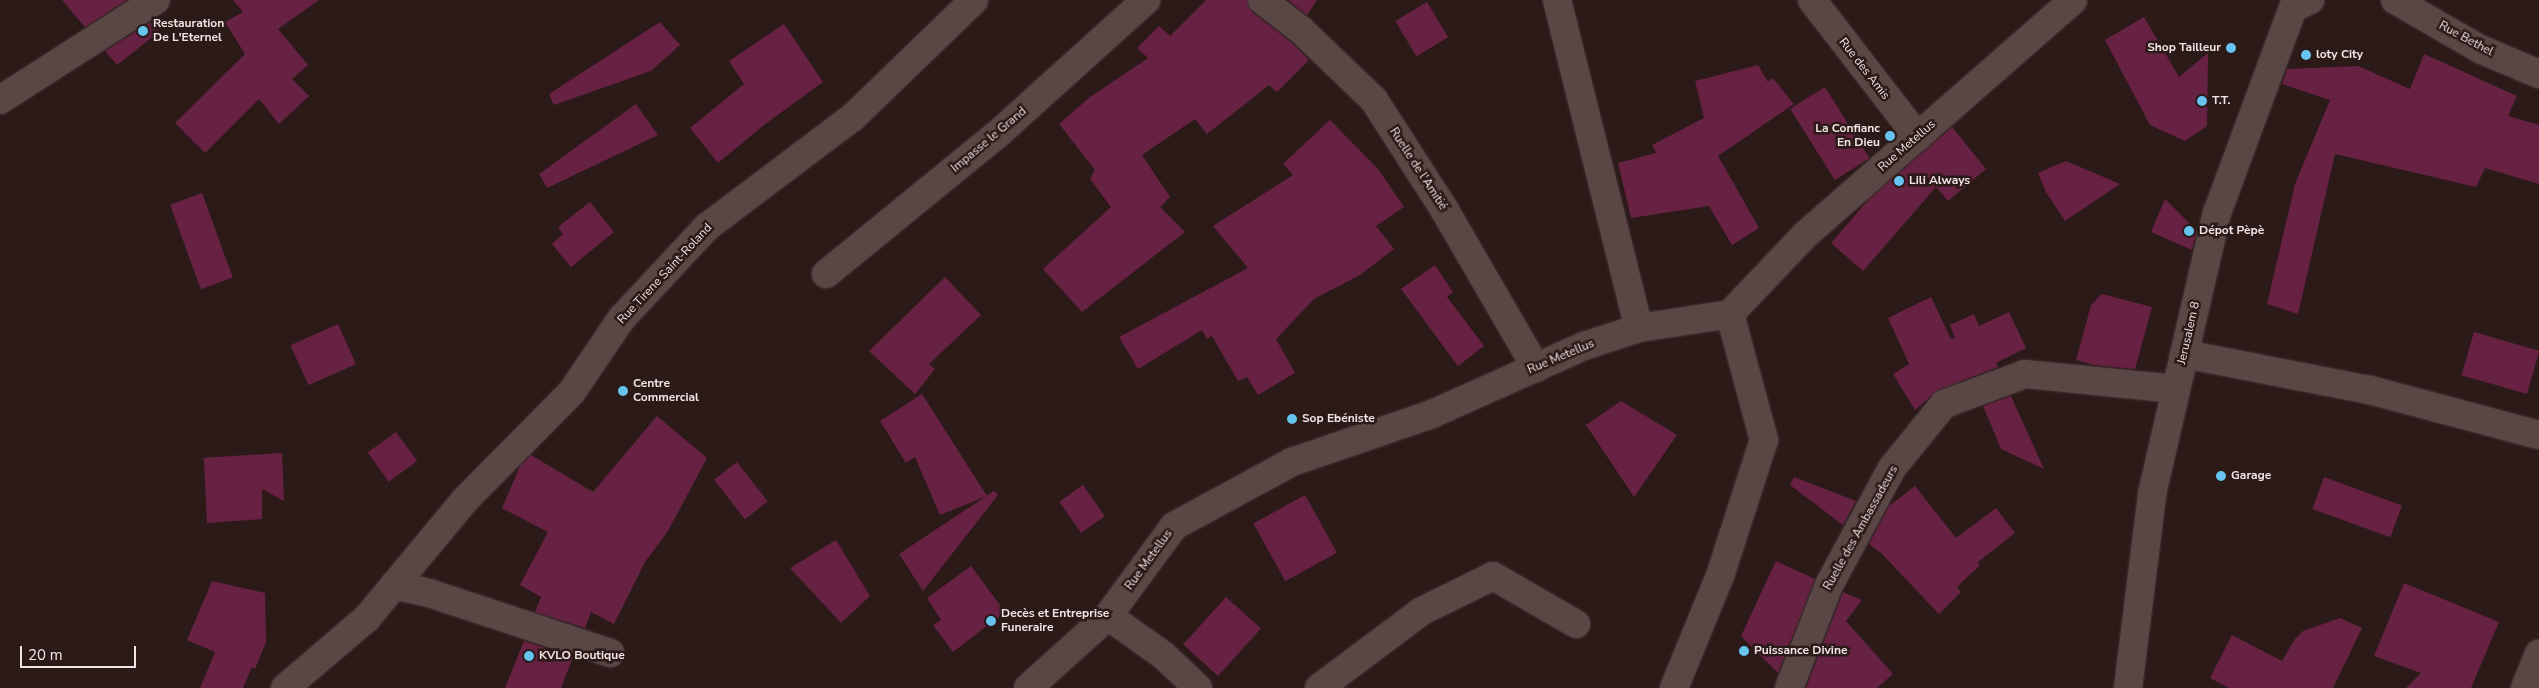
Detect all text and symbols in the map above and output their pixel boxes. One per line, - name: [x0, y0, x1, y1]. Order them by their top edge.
- place label: Restauration De L'Eternel: [153, 17, 224, 45]
- street label: Rue Bethel: [2436, 19, 2496, 59]
- marker: Restauration De L'Eternel: [137, 25, 149, 37]
- street label: Rue des Amis: [1836, 35, 1892, 103]
- place label: Shop Tailleur: [2147, 41, 2221, 55]
- marker: Shop Tailleur: [2225, 42, 2237, 54]
- place label: loty City: [2316, 48, 2363, 62]
- marker: loty City: [2300, 49, 2312, 61]
- place label: T.T.: [2212, 94, 2231, 108]
- marker: T.T.: [2196, 95, 2208, 107]
- street label: Impasse le Grand: [948, 104, 1030, 176]
- street label: Rue Metellus: [1875, 117, 1939, 175]
- place label: La Confianc En Dieu: [1815, 122, 1880, 150]
- street label: Ruelle de l'Amitié: [1386, 125, 1450, 213]
- marker: La Confianc En Dieu: [1884, 130, 1896, 142]
- place label: Lili Always: [1909, 174, 1970, 188]
- marker: Lili Always: [1893, 175, 1905, 187]
- street label: Rue Tirene Saint-Roland: [615, 221, 715, 327]
- place label: Dépot Pèpè: [2199, 224, 2264, 238]
- marker: Dépot Pèpè: [2183, 225, 2195, 237]
- street label: Jerusalem 8: [2175, 300, 2203, 366]
- street label: Rue Metellus: [1526, 337, 1596, 377]
- place label: Centre Commercial: [633, 377, 699, 405]
- marker: Centre Commercial: [617, 385, 629, 397]
- place label: Sop Ebéniste: [1302, 412, 1375, 426]
- marker: Sop Ebéniste: [1286, 413, 1298, 425]
- street label: Ruelle des Ambassadeurs: [1821, 463, 1901, 593]
- place label: Garage: [2231, 469, 2271, 483]
- marker: Garage: [2215, 470, 2227, 482]
- street label: Rue Metellus: [1122, 527, 1176, 593]
- place label: Decès et Entreprise Funeraire: [1001, 607, 1109, 635]
- marker: Decès et Entreprise Funeraire: [985, 615, 997, 627]
- scale bar: [22, 636, 139, 668]
- place label: Puissance Divine: [1754, 644, 1847, 658]
- text: 20 m: [28, 645, 63, 665]
- marker: Puissance Divine: [1738, 645, 1750, 657]
- place label: KVLO Boutique: [539, 649, 625, 663]
- marker: KVLO Boutique: [523, 650, 535, 662]

